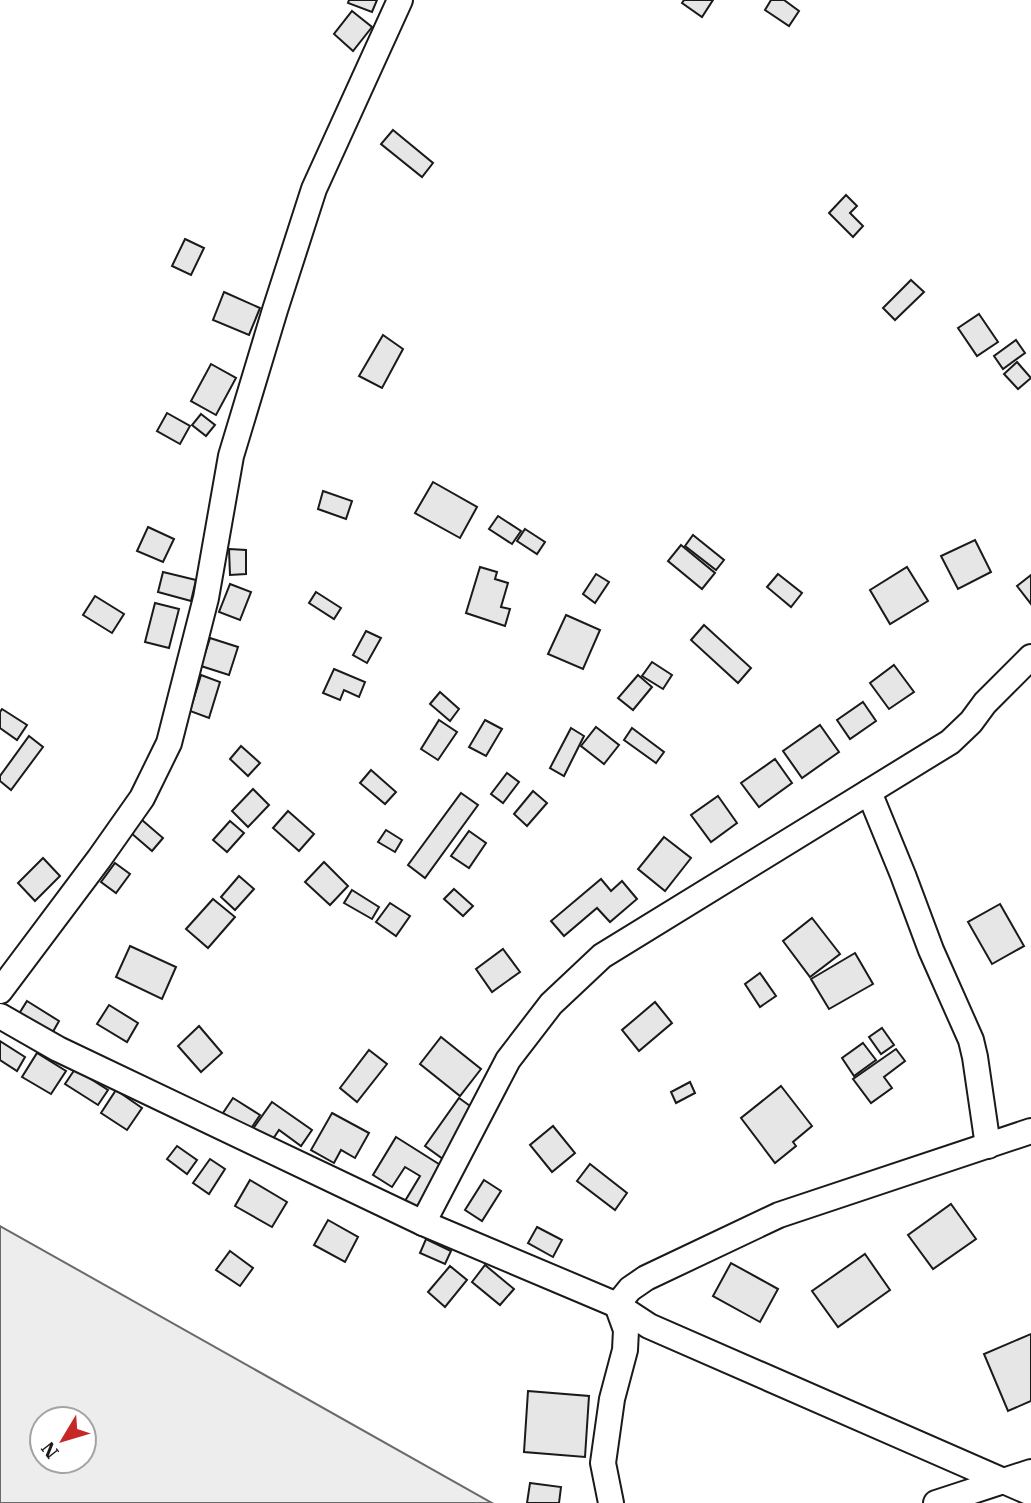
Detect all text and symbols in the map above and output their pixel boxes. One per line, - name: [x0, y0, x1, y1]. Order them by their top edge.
- north arrow: [28, 1405, 98, 1475]
- text: N: [36, 1437, 64, 1464]

